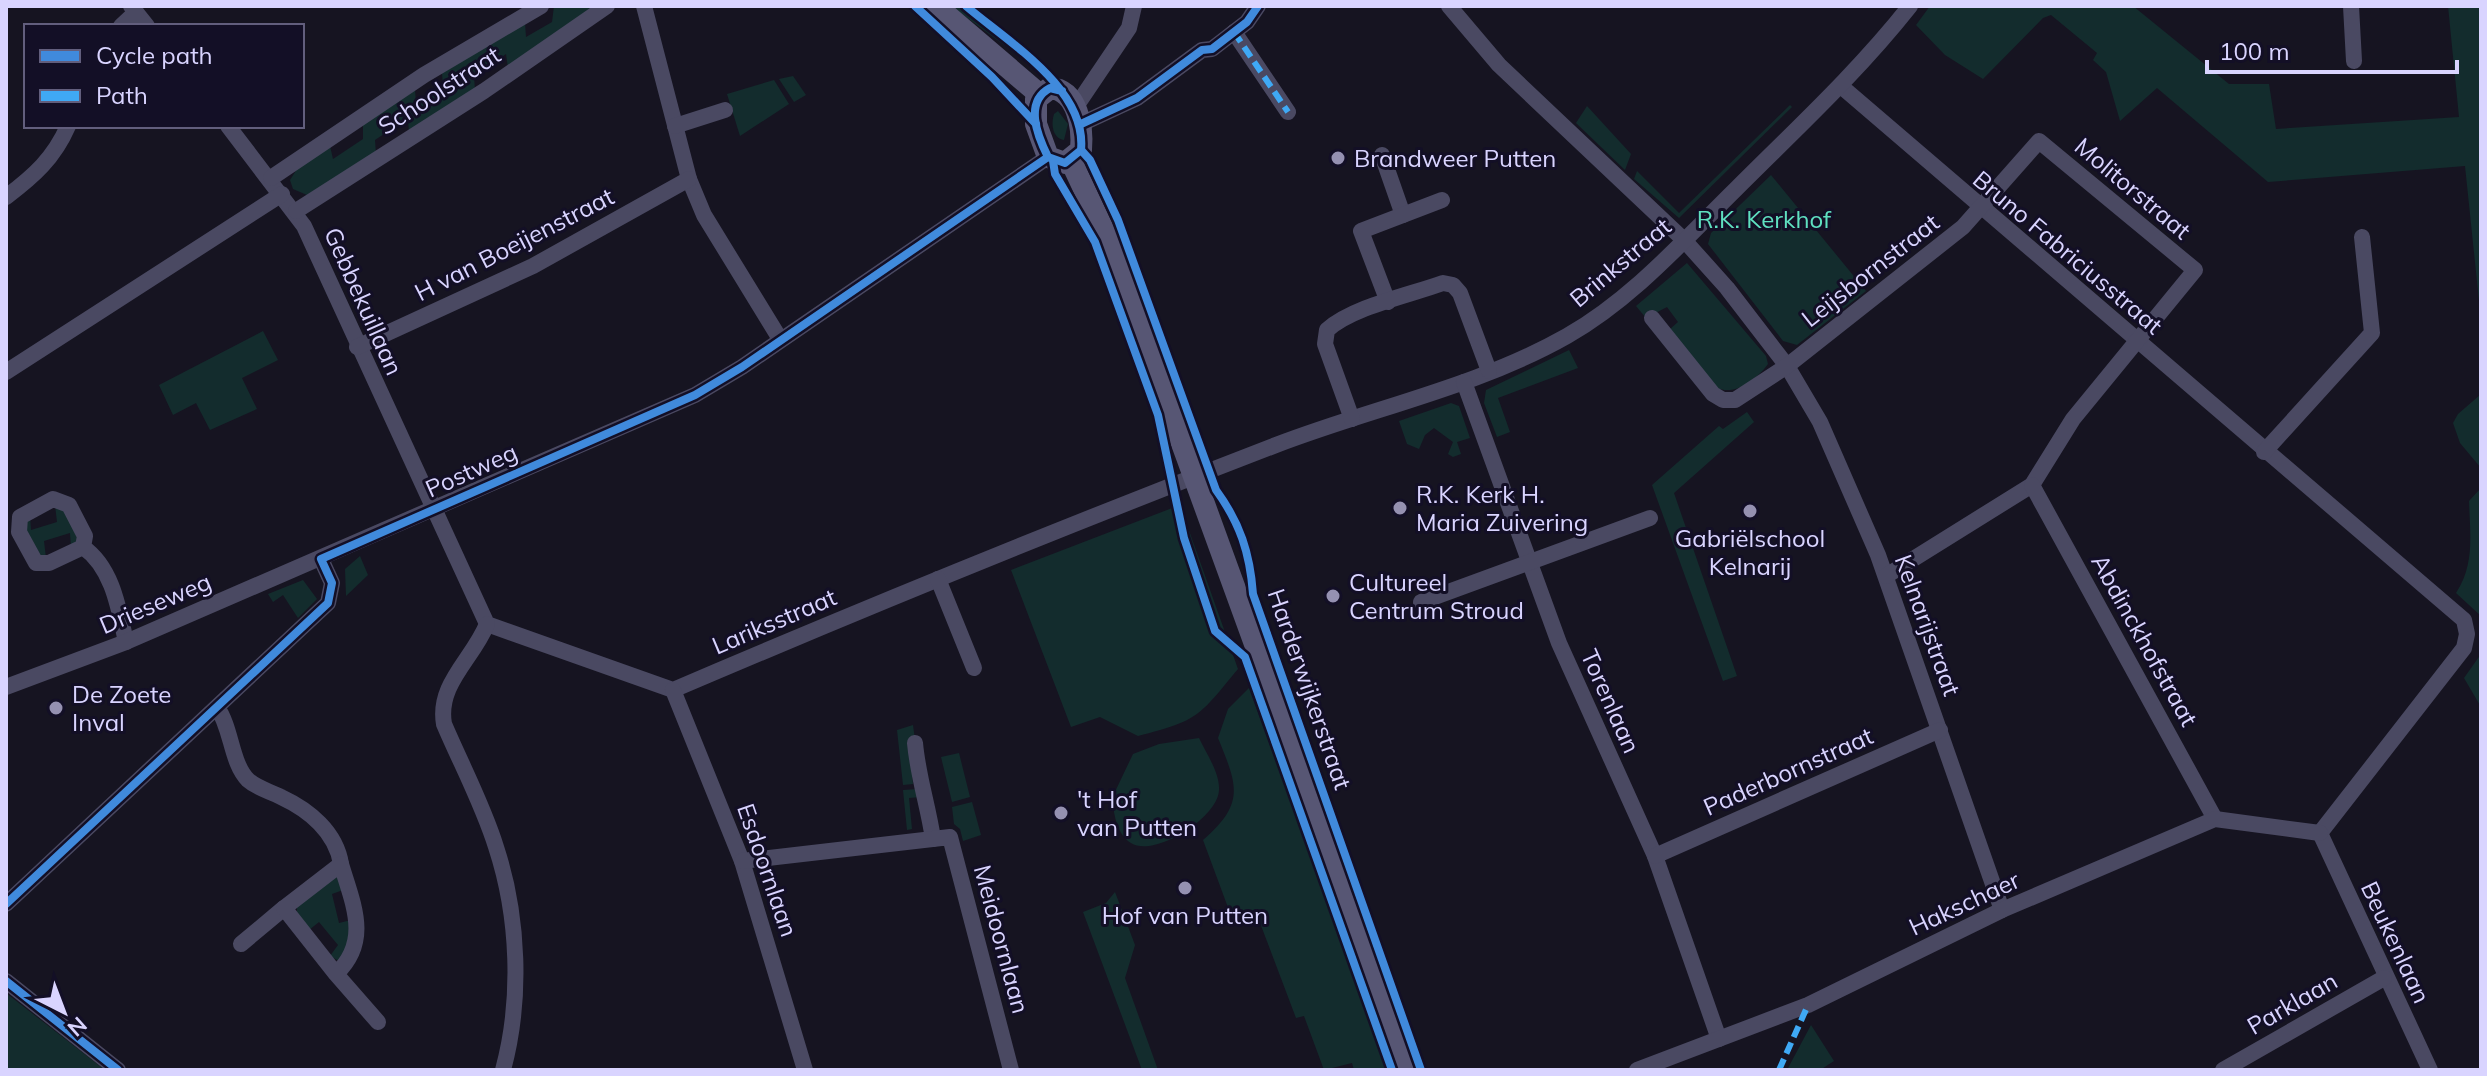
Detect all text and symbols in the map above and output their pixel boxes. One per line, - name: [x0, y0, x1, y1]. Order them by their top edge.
- legend: [24, 24, 304, 128]
- scale bar: [2207, 24, 2457, 74]
- text: 100 m: [2219, 36, 2290, 66]
- street label: Schoolstraat: [372, 39, 506, 141]
- text: Cycle path: [96, 40, 213, 70]
- text: Path: [96, 80, 148, 110]
- street label: Molitorstraat: [2069, 131, 2197, 245]
- place label: Brandweer Putten: [1354, 143, 1556, 173]
- marker: Brandweer Putten: [1329, 149, 1347, 167]
- street label: Bruno Fabriciusstraat: [1967, 164, 2169, 340]
- street label: H van Boeijenstraat: [409, 181, 619, 307]
- park label: R.K. Kerkhof: [1697, 204, 1832, 234]
- street label: Leijsbornstraat: [1795, 207, 1945, 333]
- street label: Brinkstraat: [1563, 211, 1677, 313]
- street label: Gebbekuillaan: [318, 222, 410, 380]
- street label: Postweg: [420, 437, 522, 503]
- place label: R.K. Kerk H. Maria Zuivering: [1416, 479, 1588, 537]
- marker: R.K. Kerk H. Maria Zuivering: [1391, 499, 1409, 517]
- marker: Gabriëlschool Kelnarij: [1741, 502, 1759, 520]
- place label: Gabriëlschool Kelnarij: [1675, 523, 1825, 581]
- street label: Abdinckhofstraat: [2085, 549, 2205, 731]
- street label: Kelnarijstraat: [1889, 550, 1967, 700]
- street label: Drieseweg: [95, 566, 215, 640]
- place label: Cultureel Centrum Stroud: [1349, 567, 1524, 625]
- street label: Lariksstraat: [707, 581, 841, 661]
- street label: Harderwijkerstraat: [1262, 585, 1358, 793]
- marker: Cultureel Centrum Stroud: [1324, 587, 1342, 605]
- street label: Torenlaan: [1575, 644, 1647, 758]
- place label: De Zoete Inval: [72, 679, 171, 737]
- marker: De Zoete Inval: [47, 699, 65, 717]
- street label: Paderbornstraat: [1699, 720, 1877, 822]
- place label: 't Hof van Putten: [1077, 784, 1197, 842]
- street label: Esdoornlaan: [731, 799, 805, 941]
- marker: 't Hof van Putten: [1052, 804, 1070, 822]
- street label: Meidoornlaan: [968, 861, 1036, 1017]
- street label: Hakschaer: [1904, 864, 2024, 942]
- street label: Beukenlaan: [2355, 876, 2437, 1008]
- marker: Hof van Putten: [1176, 879, 1194, 897]
- place label: Hof van Putten: [1102, 900, 1268, 930]
- street label: Parklaan: [2242, 965, 2342, 1041]
- north arrow: [24, 972, 104, 1052]
- text: N: [62, 1011, 93, 1043]

